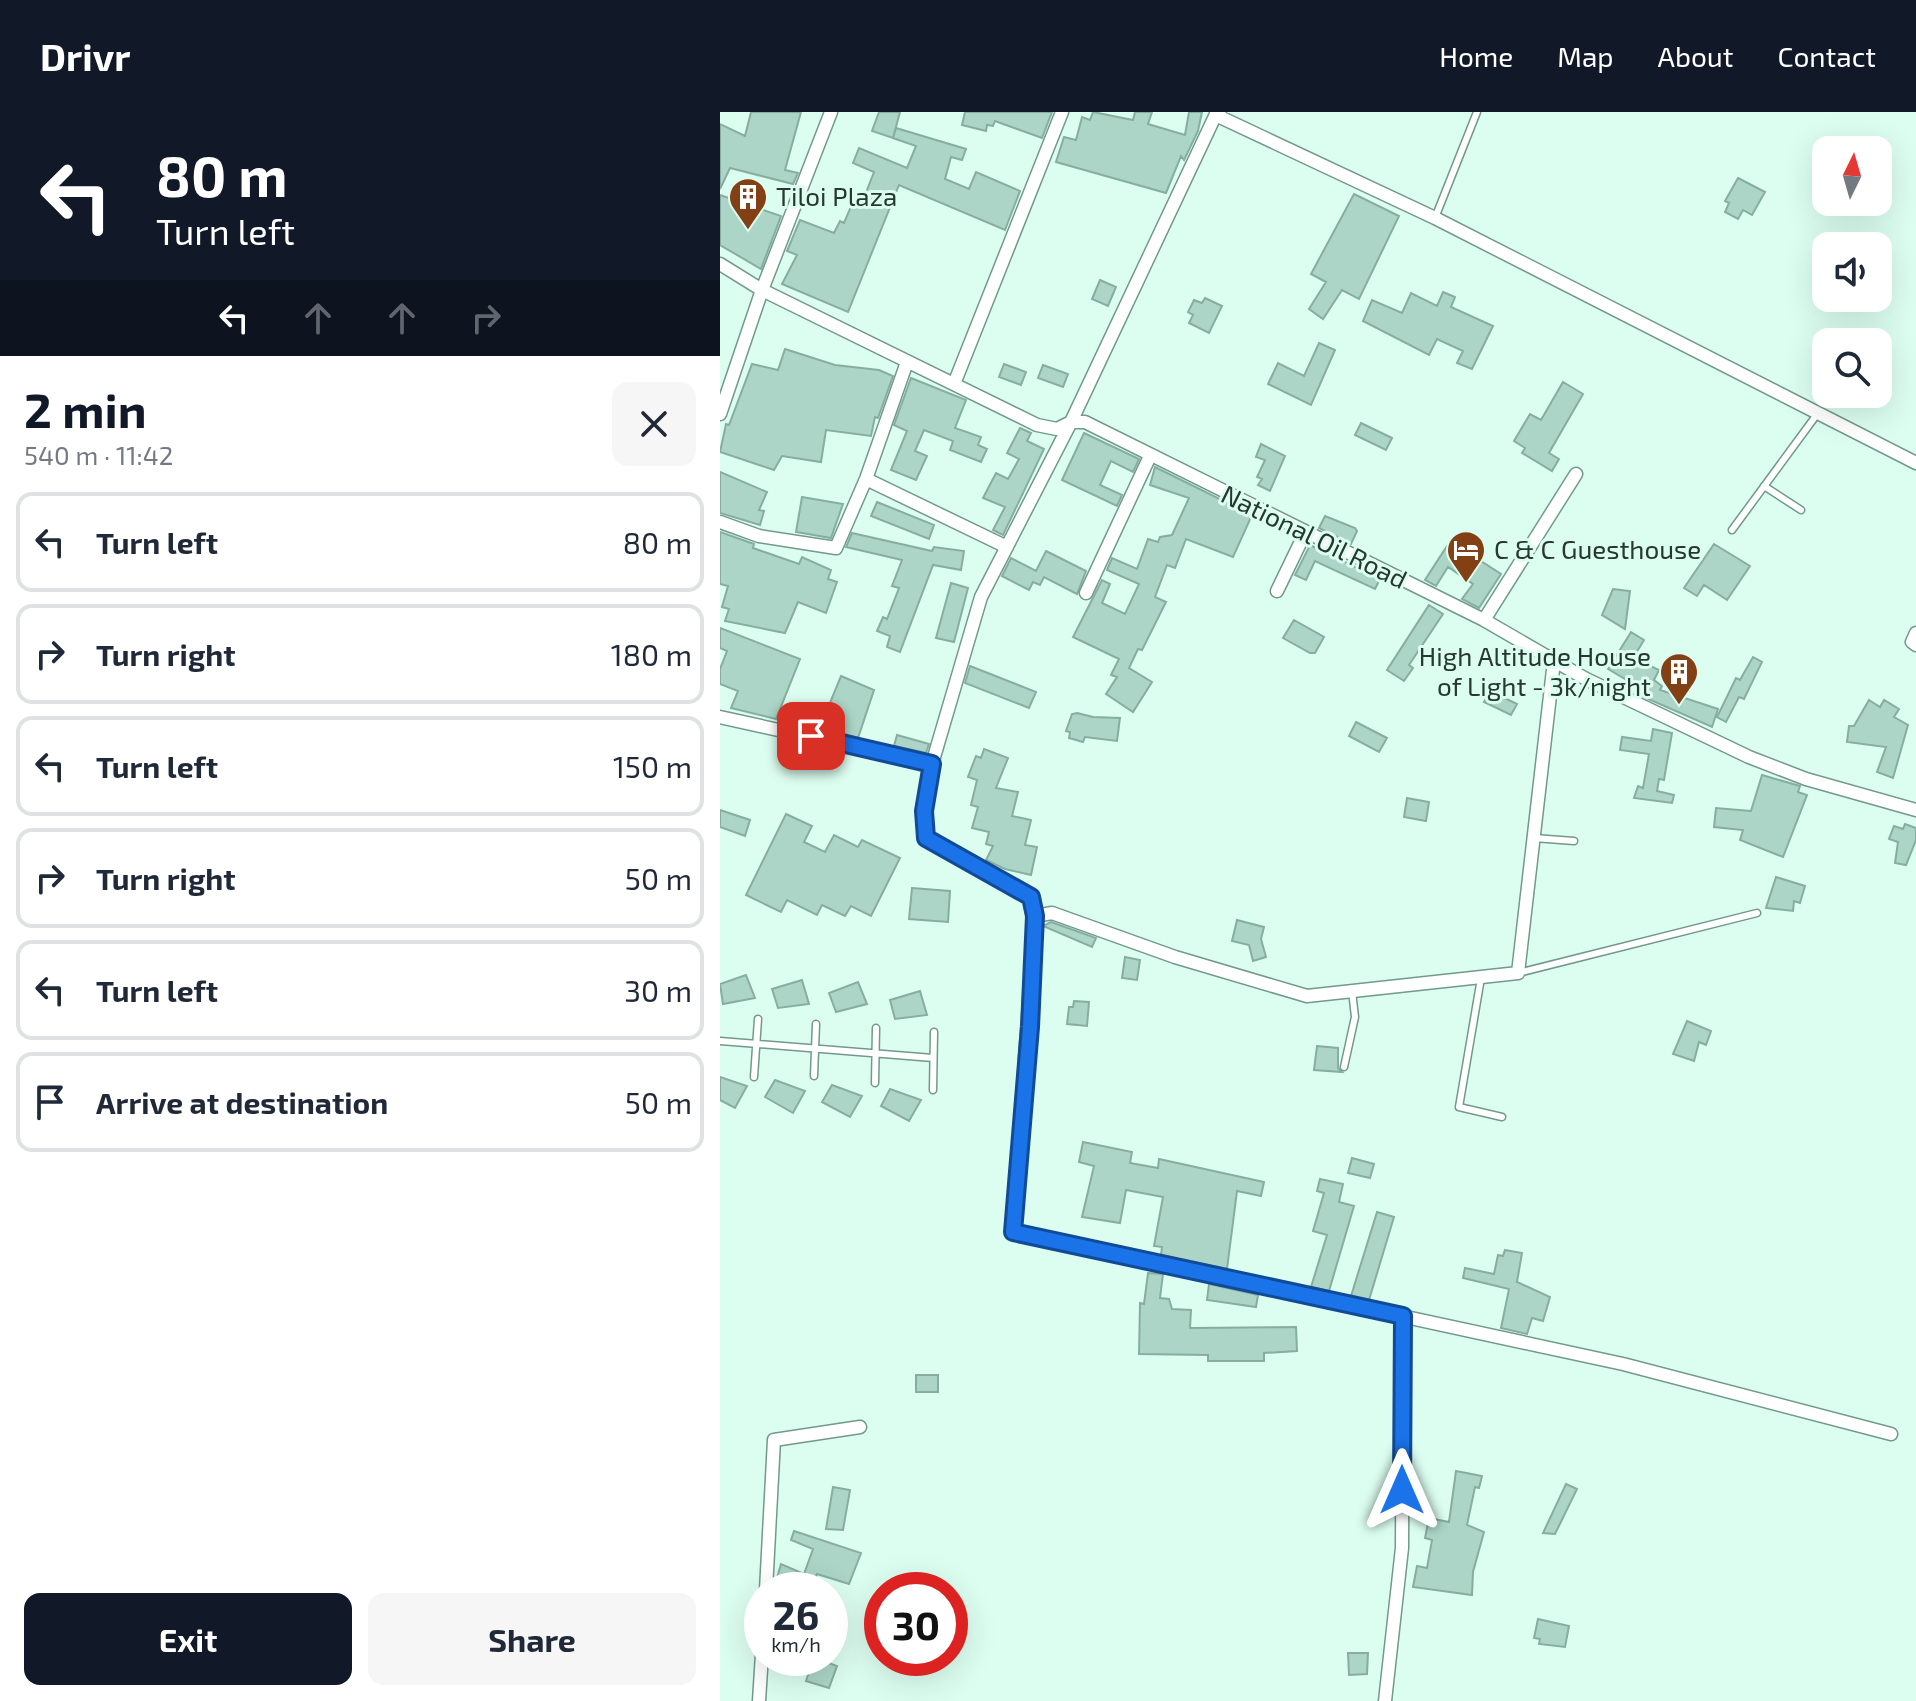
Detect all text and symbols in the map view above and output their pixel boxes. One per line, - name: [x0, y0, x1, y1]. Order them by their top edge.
- text: Drivr: [40, 33, 130, 79]
- text: Home: [1439, 39, 1513, 73]
- text: Map: [1557, 39, 1614, 73]
- text: About: [1658, 39, 1733, 73]
- text: Contact: [1777, 39, 1876, 73]
- north arrow: [1812, 136, 1892, 216]
- map controls: [1812, 136, 1892, 408]
- text: 80 m: [156, 141, 288, 208]
- icon: left: [24, 144, 128, 248]
- building icon: Tiloi Plaza: [727, 176, 769, 231]
- place label: Tiloi Plaza: [776, 180, 897, 211]
- text: Turn left: [156, 209, 295, 252]
- button: sound: [1812, 232, 1892, 312]
- icon: left: [212, 296, 256, 340]
- icon: ahead: [296, 296, 340, 340]
- icon: ahead: [380, 296, 424, 340]
- icon: right: [464, 296, 508, 340]
- button: search: [1812, 328, 1892, 408]
- text: 2 min: [24, 380, 147, 438]
- button: close: [612, 382, 696, 466]
- text: 540 m · 11:42: [24, 439, 173, 470]
- street label: National Oil Road: [1217, 477, 1412, 594]
- icon: left: [28, 520, 72, 564]
- text: Turn left: [96, 524, 218, 560]
- text: 80 m: [623, 524, 692, 560]
- hotel icon: C & C Guesthouse: [1445, 529, 1487, 584]
- place label: C & C Guesthouse: [1494, 533, 1701, 564]
- icon: right: [28, 632, 72, 676]
- text: Turn right: [96, 636, 236, 672]
- text: 180 m: [611, 636, 692, 672]
- place label: High Altitude House of Light - 3k/night: [1419, 640, 1651, 701]
- building icon: High Altitude House of Light - 3k/night: [1658, 651, 1700, 706]
- pin: [777, 702, 845, 770]
- icon: arrive: [789, 714, 833, 758]
- icon: left: [28, 744, 72, 788]
- text: Turn left: [96, 748, 218, 784]
- text: 150 m: [613, 748, 692, 784]
- icon: right: [28, 856, 72, 900]
- text: Turn right: [96, 860, 236, 896]
- text: 50 m: [625, 860, 692, 896]
- icon: left: [28, 968, 72, 1012]
- text: Turn left: [96, 972, 218, 1008]
- text: 30 m: [624, 972, 692, 1008]
- icon: arrive: [28, 1080, 72, 1124]
- text: Arrive at destination: [96, 1084, 388, 1120]
- text: 50 m: [625, 1084, 692, 1120]
- position arrow: [1360, 1448, 1444, 1532]
- speed limit sign: 30: [864, 1572, 968, 1676]
- text: 26: [773, 1590, 819, 1638]
- button: Exit: [24, 1593, 352, 1685]
- button: Share: [368, 1593, 696, 1685]
- text: km/h: [771, 1632, 821, 1656]

